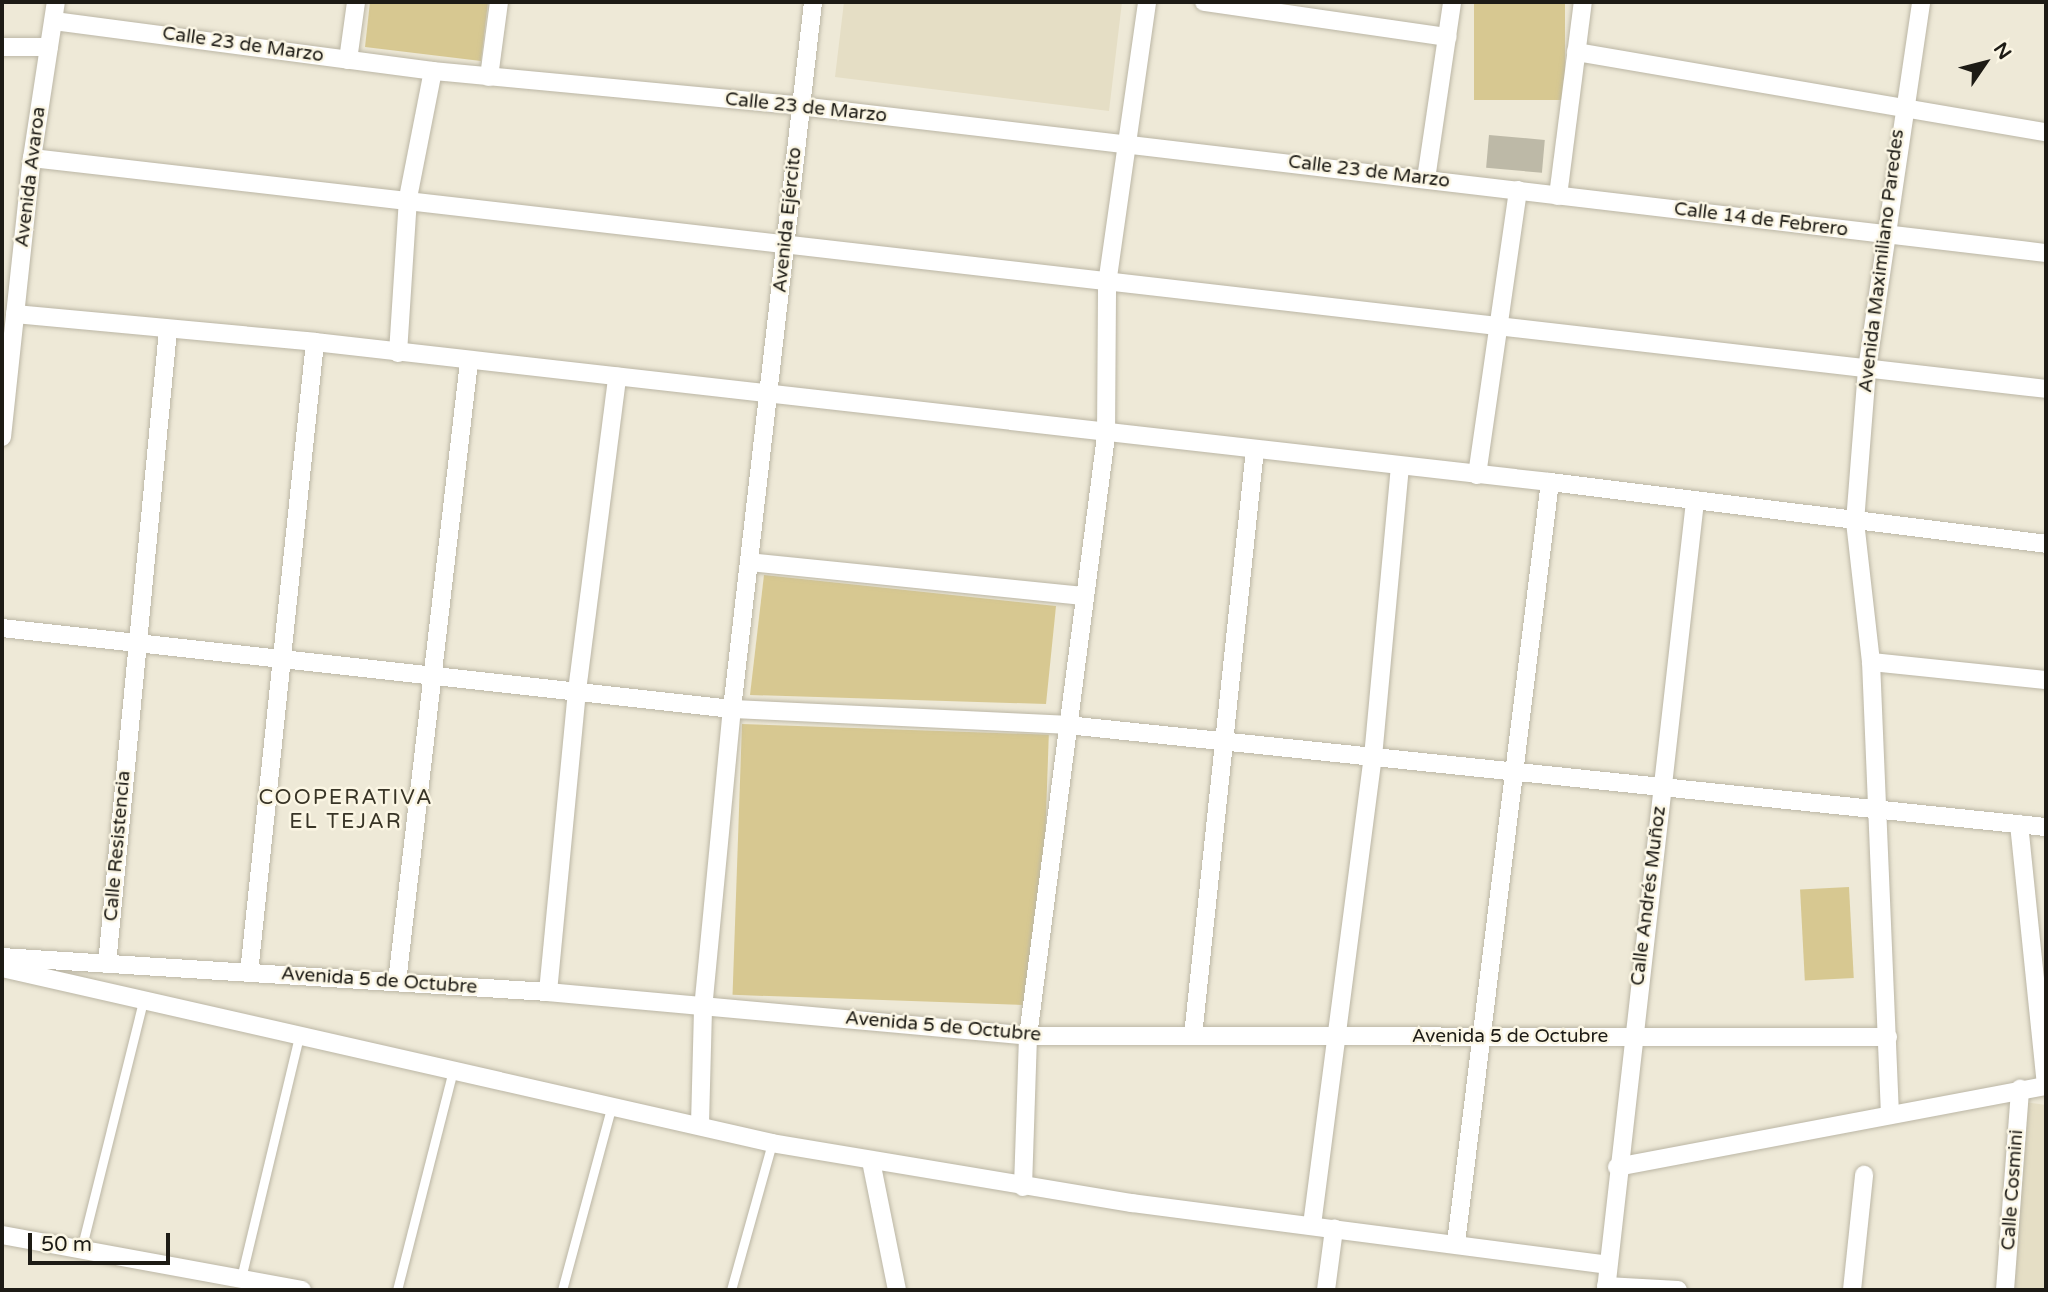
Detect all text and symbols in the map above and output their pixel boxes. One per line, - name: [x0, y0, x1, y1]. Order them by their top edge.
- street label: Calle 23 de Marzo: [161, 22, 325, 68]
- north arrow: [1950, 28, 2020, 98]
- text: N: [1989, 38, 2016, 64]
- street label: Calle 23 de Marzo: [724, 88, 888, 128]
- street label: Avenida Avaroa: [11, 105, 51, 249]
- street label: Avenida Maximiliano Paredes: [1855, 128, 1909, 394]
- street label: Avenida Ejército: [769, 146, 807, 294]
- street label: Calle 23 de Marzo: [1287, 151, 1451, 193]
- street label: Calle 14 de Febrero: [1673, 198, 1849, 242]
- street label: Calle Resistencia: [100, 770, 136, 922]
- district label: COOPERATIVA EL TEJAR: [260, 785, 432, 835]
- street label: Calle Andrés Muñoz: [1627, 805, 1671, 987]
- street label: Avenida 5 de Octubre: [280, 963, 478, 999]
- street label: Avenida 5 de Octubre: [844, 1007, 1042, 1047]
- street label: Avenida 5 de Octubre: [1412, 1026, 1608, 1048]
- street label: Calle Cosmini: [1997, 1129, 2029, 1251]
- scale bar: [32, 1218, 173, 1262]
- text: 50 m: [41, 1232, 92, 1257]

